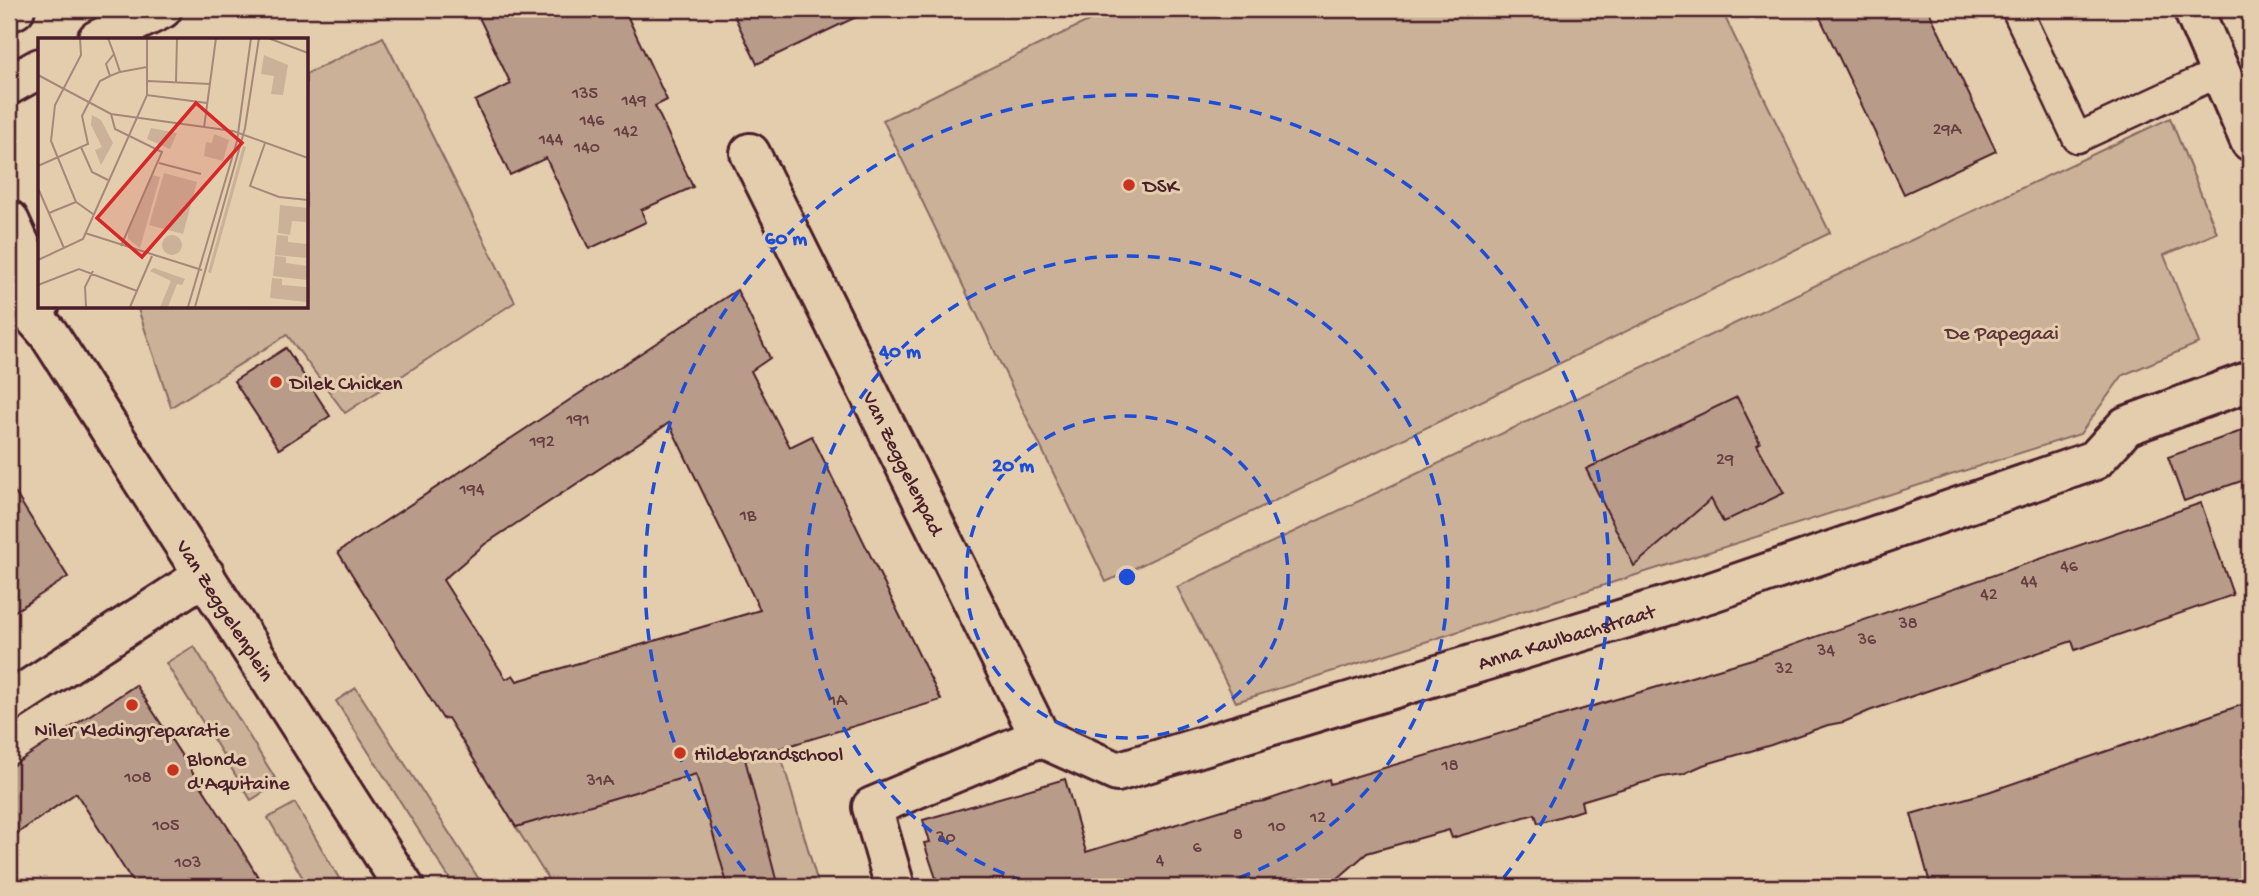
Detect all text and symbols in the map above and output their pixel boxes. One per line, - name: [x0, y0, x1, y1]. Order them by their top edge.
- inset map: [38, 38, 308, 308]
- house number: 135: [571, 84, 598, 105]
- house number: 149: [621, 91, 646, 112]
- house number: 146: [579, 111, 605, 132]
- house number: 29A: [1933, 120, 1963, 141]
- house number: 142: [613, 122, 638, 143]
- house number: 144: [538, 130, 564, 151]
- house number: 140: [573, 138, 600, 159]
- place label: DSK: [1141, 176, 1180, 201]
- marker: DSK: [1121, 177, 1137, 193]
- text: 60 m: [765, 228, 807, 253]
- park label: De Papegaai: [1943, 323, 2059, 348]
- text: 40 m: [878, 341, 921, 366]
- place label: Dilek Chicken: [288, 373, 403, 398]
- marker: Dilek Chicken: [268, 374, 284, 390]
- street label: Van Zeggelenpad: [854, 388, 948, 542]
- house number: 191: [565, 410, 590, 431]
- house number: 192: [528, 432, 555, 453]
- house number: 29: [1716, 450, 1734, 471]
- text: 20 m: [992, 455, 1034, 480]
- house number: 194: [459, 480, 485, 501]
- house number: 1B: [739, 506, 757, 527]
- street label: Van Zeggelenplein: [168, 536, 278, 687]
- house number: 46: [2060, 557, 2079, 578]
- centre of rings: [1115, 565, 1139, 589]
- house number: 44: [2020, 572, 2038, 593]
- house number: 42: [1980, 585, 1998, 606]
- street label: Anna Kaulbachstraat: [1476, 600, 1661, 678]
- house number: 38: [1897, 614, 1918, 635]
- house number: 36: [1857, 630, 1877, 651]
- house number: 34: [1816, 641, 1835, 662]
- house number: 32: [1774, 659, 1793, 680]
- house number: 1A: [828, 691, 848, 712]
- marker: Niler Kledingreparatie: [124, 697, 140, 713]
- place label: Niler Kledingreparatie: [34, 720, 231, 745]
- place label: Hildebrandschool: [694, 744, 843, 769]
- marker: Hildebrandschool: [672, 745, 688, 761]
- place label: Blonde d'Aquitaine: [186, 749, 291, 798]
- house number: 18: [1440, 756, 1459, 777]
- marker: Blonde d'Aquitaine: [165, 762, 181, 778]
- house number: 108: [123, 768, 152, 789]
- house number: 31A: [585, 771, 615, 792]
- house number: 12: [1309, 808, 1326, 829]
- house number: 105: [152, 816, 179, 837]
- house number: 10: [1267, 817, 1286, 838]
- house number: 8: [1233, 825, 1243, 846]
- house number: 30: [935, 828, 956, 849]
- house number: 6: [1192, 838, 1202, 859]
- house number: 4: [1156, 851, 1165, 872]
- house number: 103: [174, 853, 201, 874]

